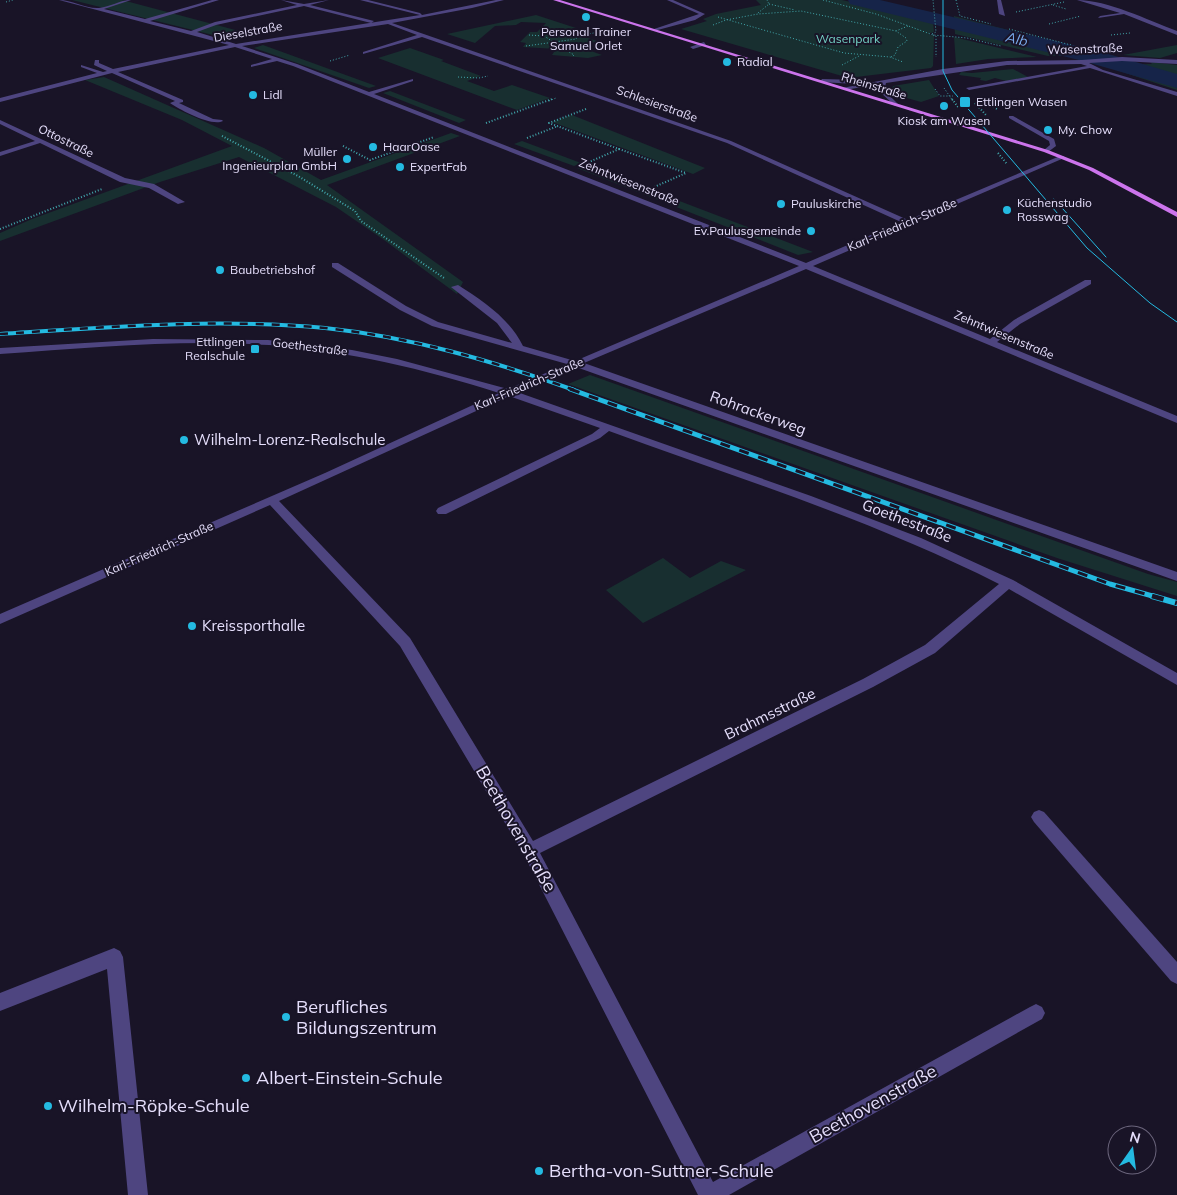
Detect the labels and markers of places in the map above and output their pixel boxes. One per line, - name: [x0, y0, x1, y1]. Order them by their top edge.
- marker: Personal Trainer Samuel Orlet: [580, 11, 592, 23]
- place label: Personal Trainer Samuel Orlet: [541, 24, 632, 53]
- place label: Radial: [737, 54, 773, 69]
- marker: Radial: [721, 56, 733, 68]
- place label: Lidl: [263, 87, 282, 102]
- marker: Lidl: [247, 89, 259, 101]
- place label: Ettlingen Wasen: [976, 94, 1067, 109]
- marker: Ettlingen Wasen: [958, 95, 972, 109]
- marker: Kiosk am Wasen: [938, 100, 950, 112]
- place label: Kiosk am Wasen: [898, 113, 990, 128]
- place label: My. Chow: [1058, 122, 1113, 137]
- marker: My. Chow: [1042, 124, 1054, 136]
- place label: HaarOase: [383, 139, 440, 154]
- marker: HaarOase: [367, 141, 379, 153]
- place label: Müller Ingenieurplan GmbH: [222, 144, 338, 173]
- marker: Müller Ingenieurplan GmbH: [341, 153, 353, 165]
- place label: ExpertFab: [410, 159, 467, 174]
- marker: ExpertFab: [394, 161, 406, 173]
- place label: Küchenstudio Rosswag: [1017, 195, 1092, 224]
- place label: Pauluskirche: [791, 196, 861, 211]
- marker: Pauluskirche: [775, 198, 787, 210]
- marker: Küchenstudio Rosswag: [1001, 204, 1013, 216]
- place label: Ev.Paulusgemeinde: [694, 223, 801, 238]
- marker: Ev.Paulusgemeinde: [805, 225, 817, 237]
- place label: Baubetriebshof: [230, 262, 316, 277]
- marker: Baubetriebshof: [214, 264, 226, 276]
- place label: Ettlingen Realschule: [185, 334, 245, 363]
- marker: Ettlingen Realschule: [249, 343, 261, 355]
- place label: Wilhelm-Lorenz-Realschule: [194, 430, 386, 449]
- marker: Wilhelm-Lorenz-Realschule: [178, 434, 190, 446]
- place label: Kreissporthalle: [202, 616, 305, 635]
- marker: Kreissporthalle: [186, 620, 198, 632]
- place label: Berufliches Bildungszentrum: [296, 995, 437, 1039]
- marker: Berufliches Bildungszentrum: [280, 1011, 292, 1023]
- place label: Albert-Einstein-Schule: [256, 1066, 443, 1089]
- marker: Albert-Einstein-Schule: [240, 1072, 252, 1084]
- place label: Wilhelm-Röpke-Schule: [58, 1094, 250, 1117]
- marker: Wilhelm-Röpke-Schule: [42, 1100, 54, 1112]
- place label: Bertha-von-Suttner-Schule: [549, 1159, 774, 1182]
- marker: Bertha-von-Suttner-Schule: [533, 1165, 545, 1177]

